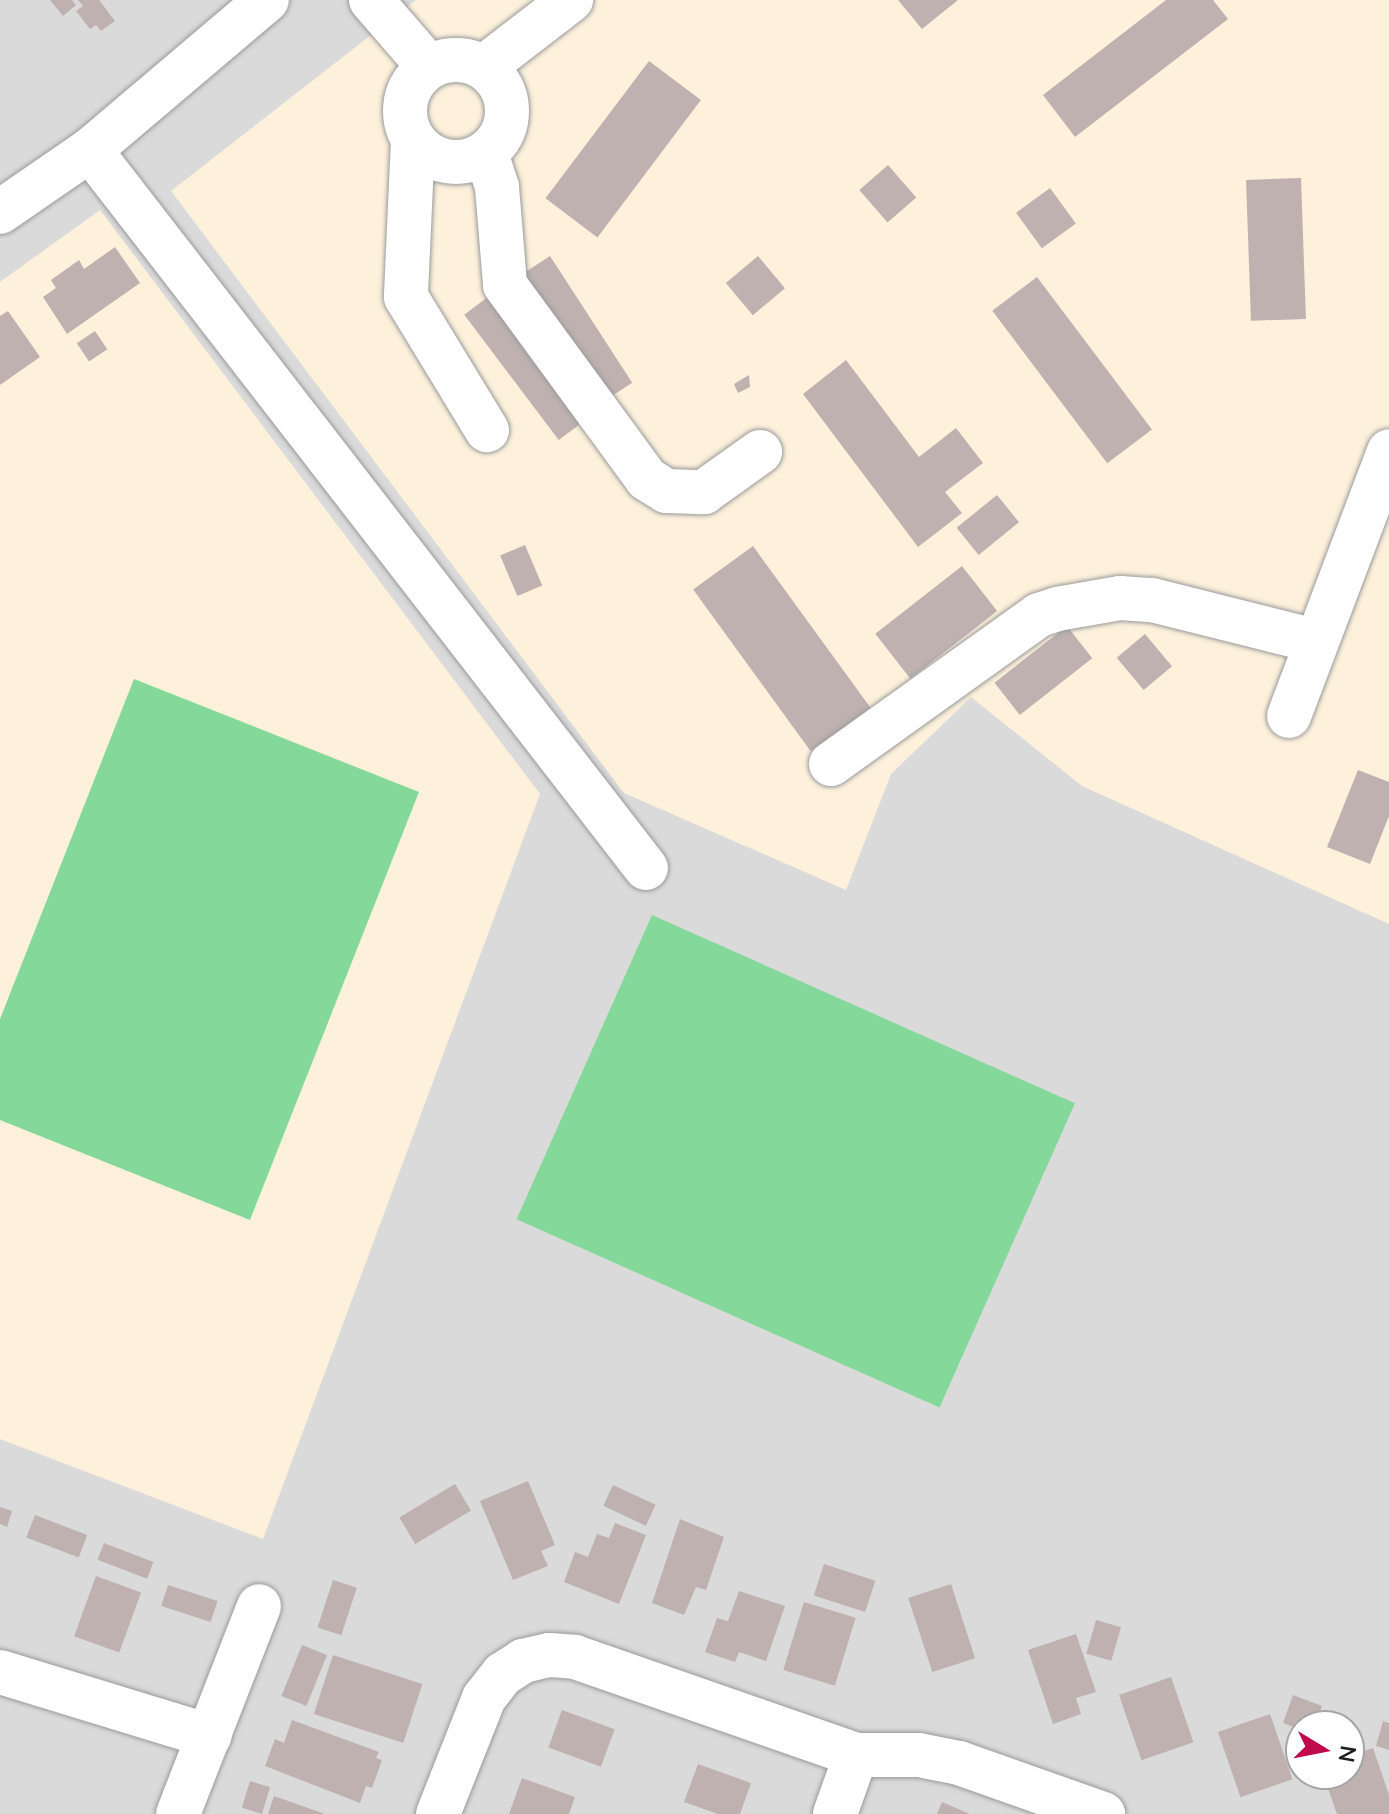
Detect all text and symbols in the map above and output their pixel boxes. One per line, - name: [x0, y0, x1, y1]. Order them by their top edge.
- north arrow: [1285, 1710, 1365, 1790]
- text: N: [1330, 1743, 1363, 1765]

